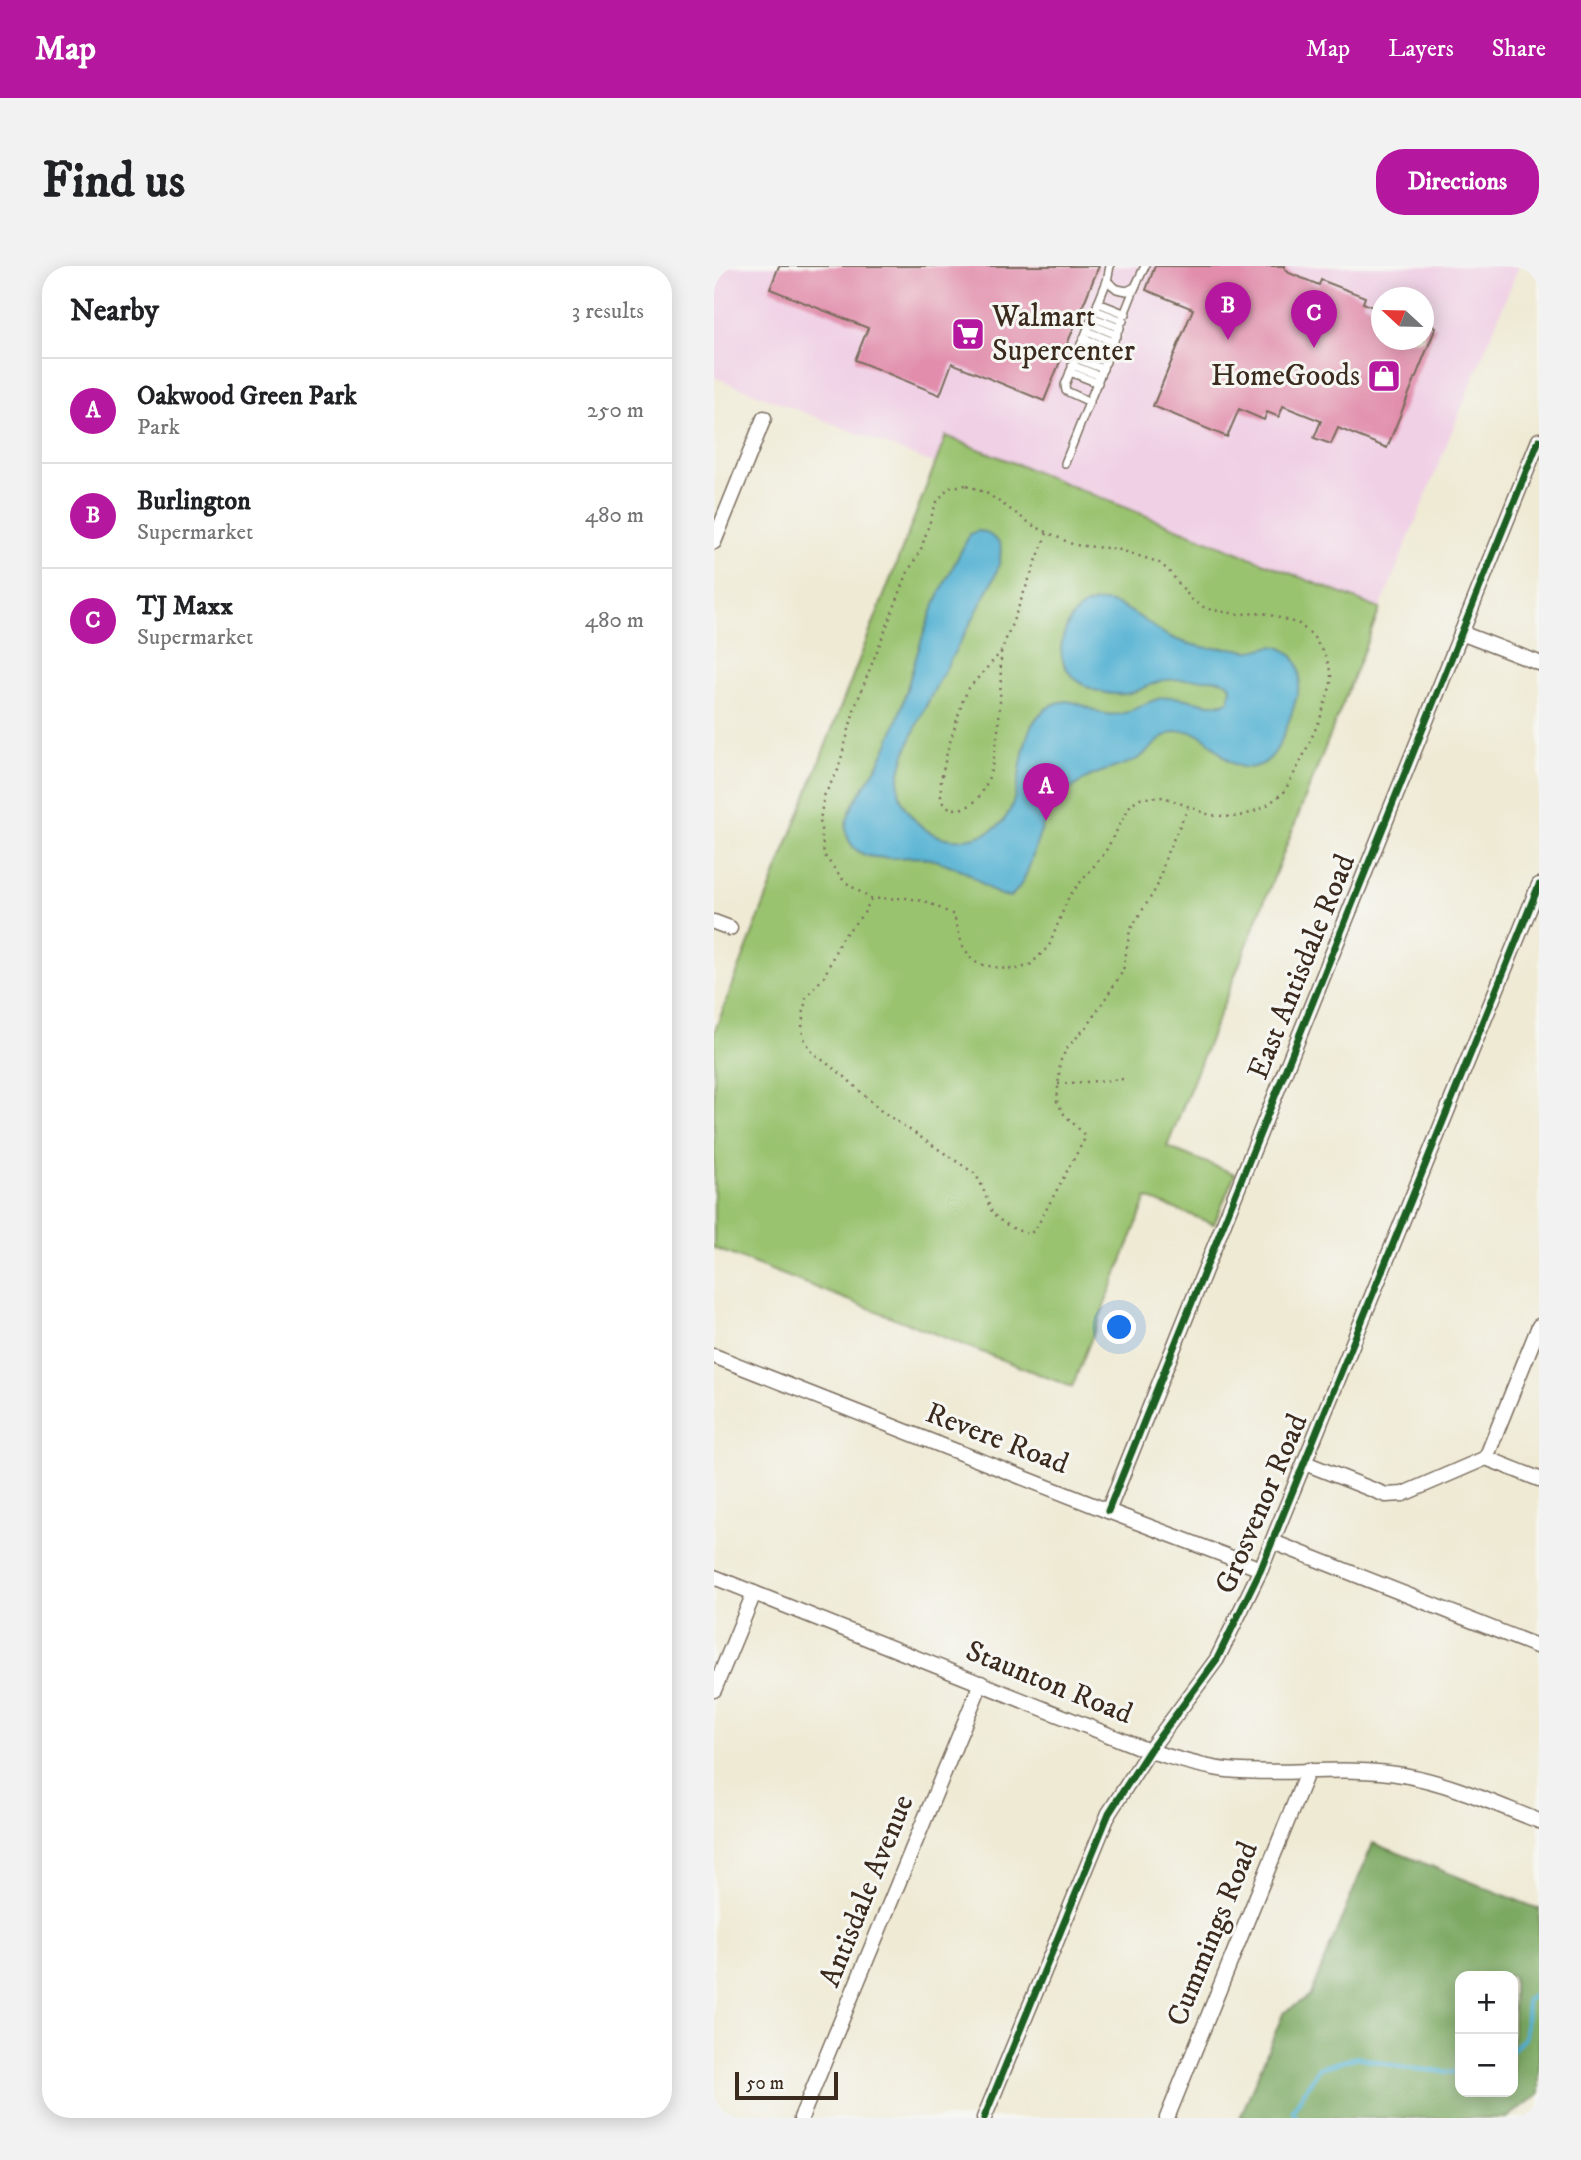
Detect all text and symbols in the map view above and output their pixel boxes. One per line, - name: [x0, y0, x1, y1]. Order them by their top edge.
- text: Map: [35, 29, 96, 70]
- text: Map: [1306, 34, 1350, 64]
- text: Layers: [1388, 34, 1454, 64]
- text: Share: [1492, 34, 1546, 64]
- button: Directions: [1376, 149, 1539, 215]
- text: Find us: [42, 151, 185, 213]
- pin: B: [1205, 282, 1251, 340]
- north arrow: [1371, 287, 1434, 350]
- pin: C: [1291, 290, 1337, 348]
- text: Nearby: [70, 293, 159, 330]
- text: 3 results: [572, 297, 644, 326]
- place label: Walmart Supercenter: [991, 299, 1135, 370]
- supermarket icon: Walmart Supercenter: [949, 315, 987, 353]
- shop icon: HomeGoods: [1365, 357, 1403, 395]
- place label: HomeGoods: [1211, 358, 1360, 395]
- text: Oakwood Green Park: [137, 380, 357, 413]
- text: A: [86, 396, 100, 425]
- text: 250 m: [587, 396, 644, 425]
- text: Park: [137, 413, 180, 442]
- text: Burlington: [137, 485, 251, 518]
- text: B: [86, 501, 100, 530]
- text: 480 m: [585, 501, 644, 530]
- text: Supermarket: [137, 518, 253, 547]
- text: TJ Maxx: [137, 590, 233, 623]
- text: C: [85, 606, 101, 635]
- text: 480 m: [585, 606, 644, 635]
- text: Supermarket: [137, 623, 253, 652]
- pin: A: [1023, 763, 1069, 821]
- street label: East Antisdale Road: [1240, 849, 1364, 1085]
- your location: [1102, 1310, 1136, 1344]
- street label: Revere Road: [920, 1395, 1074, 1483]
- street label: Grosvenor Road: [1207, 1408, 1317, 1600]
- street label: Staunton Road: [960, 1633, 1138, 1733]
- street label: Antisdale Avenue: [812, 1790, 922, 1992]
- street label: Cummings Road: [1159, 1836, 1267, 2032]
- map controls: [1455, 1971, 1518, 2097]
- button: +: [1455, 1971, 1518, 2034]
- button: −: [1455, 2034, 1518, 2097]
- scale bar: [735, 2069, 838, 2101]
- text: 50 m: [746, 2072, 784, 2095]

